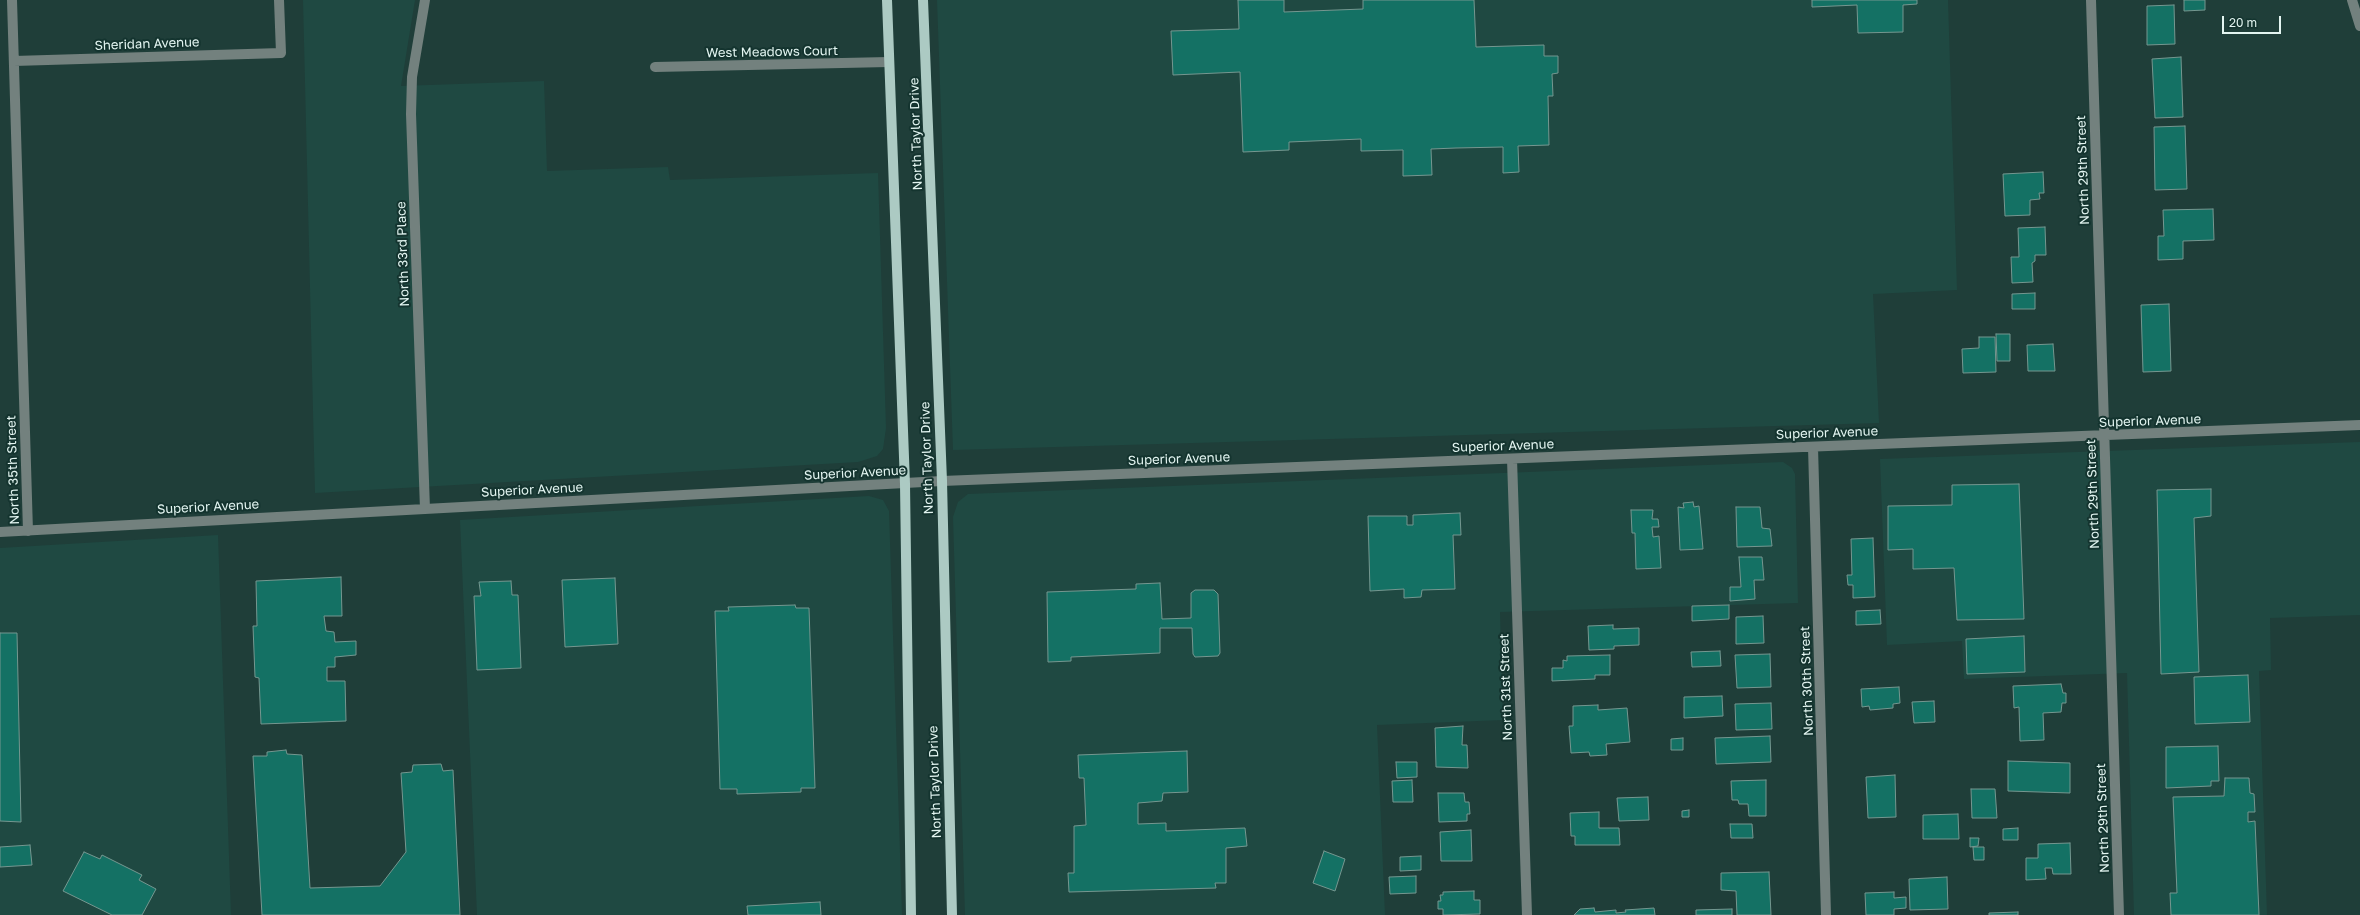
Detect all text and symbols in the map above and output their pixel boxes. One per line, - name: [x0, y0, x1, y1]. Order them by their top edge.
- scale bar: [2224, 8, 2283, 34]
- text: 20 m: [2229, 15, 2257, 30]
- street label: Sheridan Avenue: [94, 34, 200, 54]
- street label: West Meadows Court: [706, 43, 838, 61]
- street label: North Taylor Drive: [906, 77, 926, 191]
- street label: North 29th Street: [2073, 115, 2093, 225]
- street label: North 33rd Place: [393, 201, 413, 307]
- street label: North Taylor Drive: [917, 401, 937, 515]
- street label: Superior Avenue: [2099, 411, 2201, 431]
- street label: North 35th Street: [3, 415, 23, 525]
- street label: Superior Avenue: [1776, 423, 1878, 443]
- street label: Superior Avenue: [1452, 436, 1554, 456]
- street label: North 29th Street: [2083, 439, 2103, 549]
- street label: Superior Avenue: [1128, 449, 1230, 469]
- street label: Superior Avenue: [804, 463, 906, 483]
- street label: Superior Avenue: [481, 480, 583, 500]
- street label: Superior Avenue: [157, 497, 259, 517]
- street label: North 30th Street: [1797, 626, 1817, 736]
- street label: North 31st Street: [1496, 633, 1516, 741]
- street label: North Taylor Drive: [925, 725, 945, 839]
- street label: North 29th Street: [2093, 763, 2113, 873]

